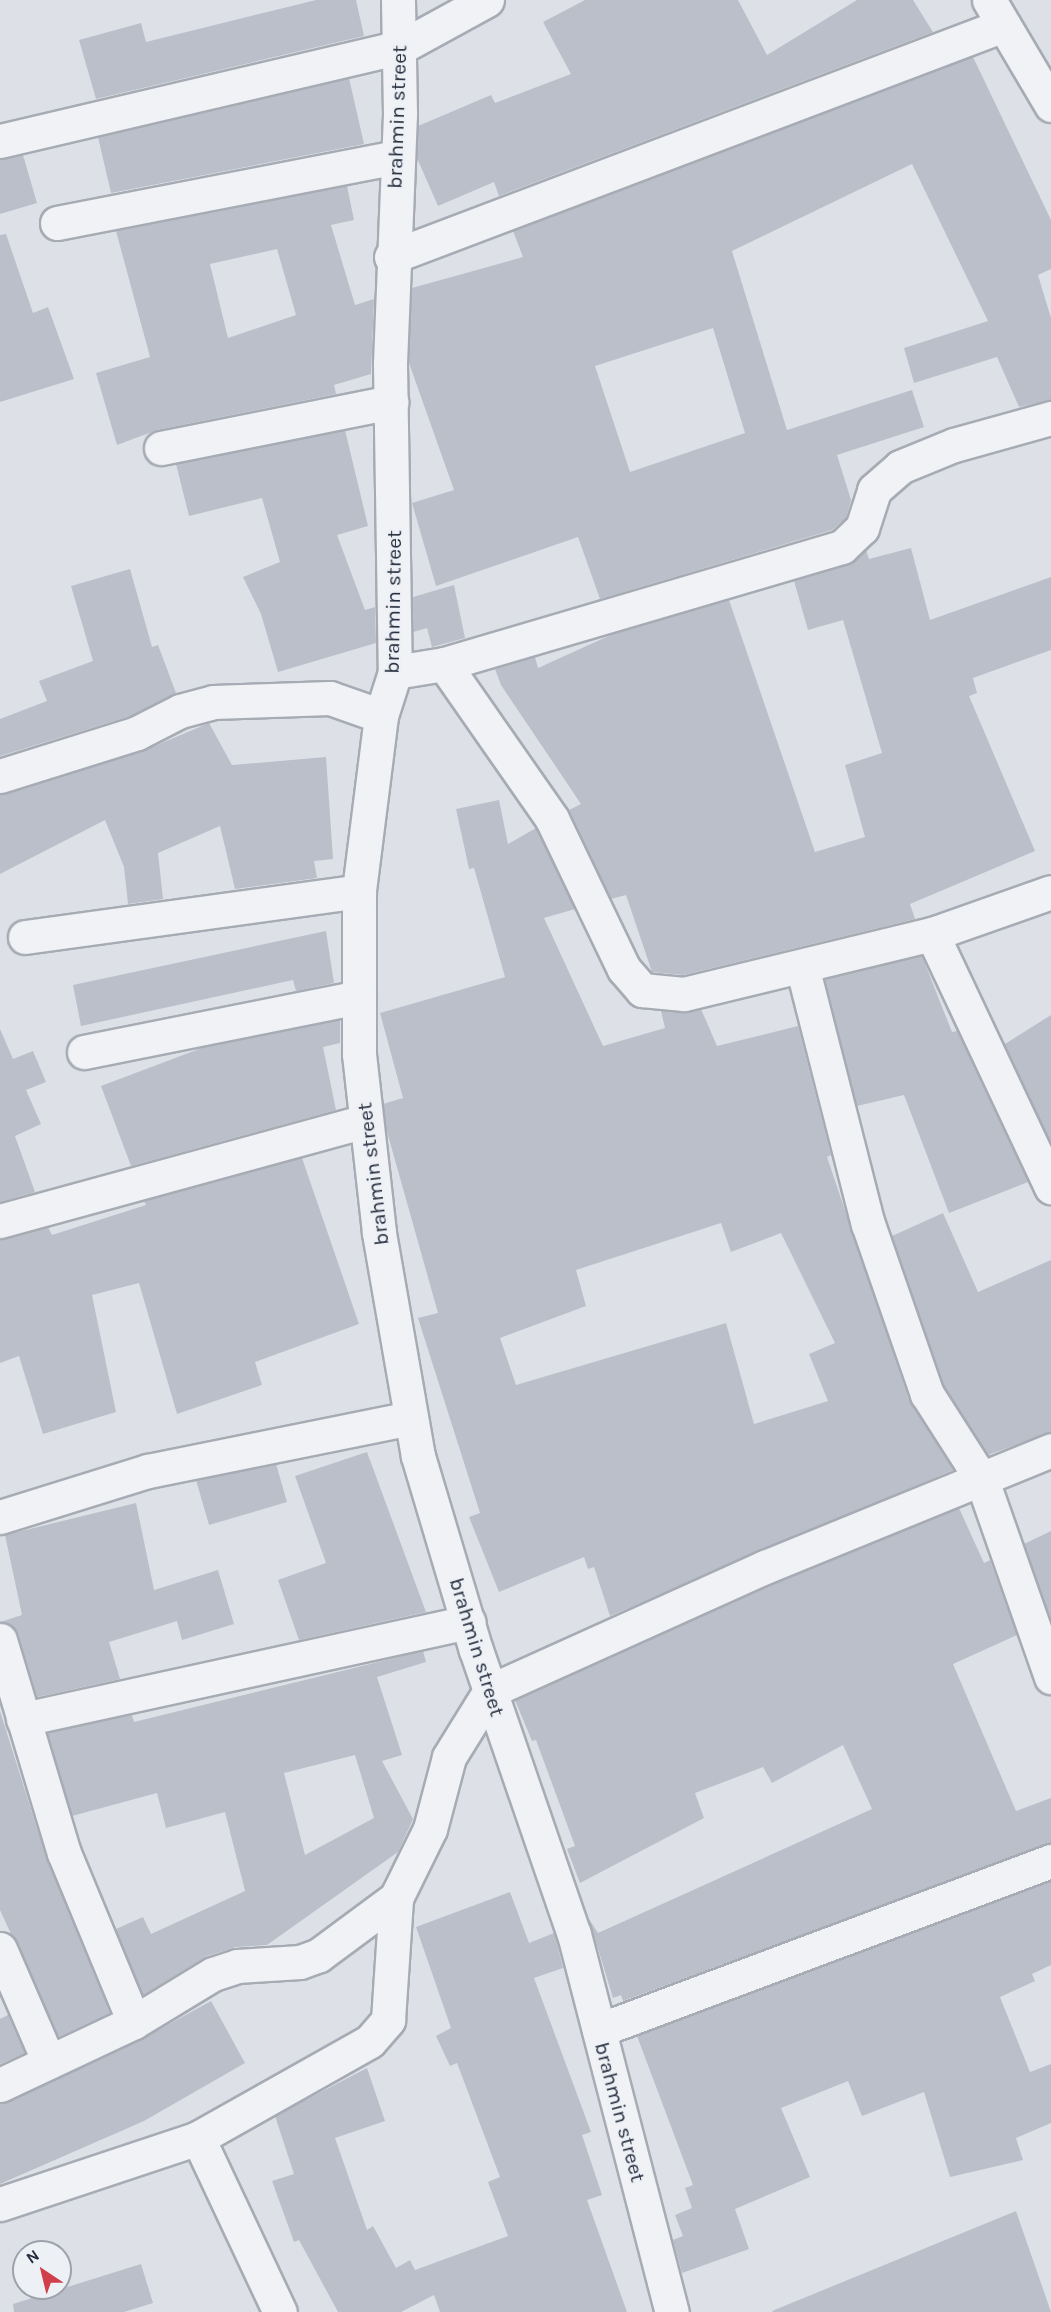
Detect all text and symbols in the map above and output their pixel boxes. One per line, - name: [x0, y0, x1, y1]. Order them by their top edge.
- street label: brahmin street: [382, 45, 412, 189]
- street label: brahmin street: [379, 530, 407, 674]
- street label: brahmin street: [352, 1101, 394, 1247]
- street label: brahmin street: [444, 1575, 510, 1719]
- street label: brahmin street: [589, 2039, 651, 2185]
- north arrow: [12, 2240, 72, 2300]
- text: N: [22, 2245, 43, 2268]

